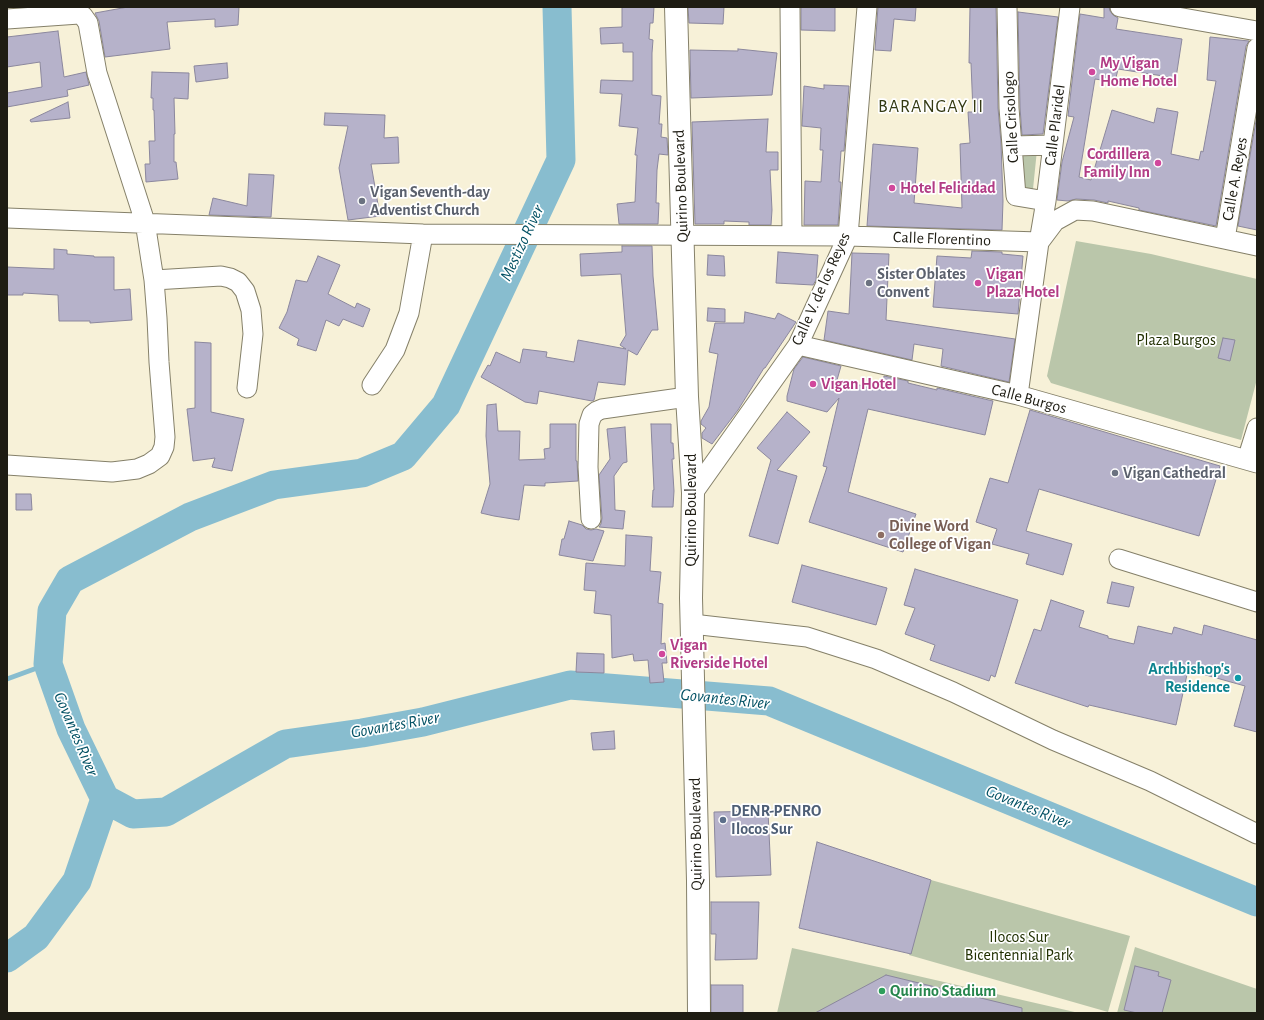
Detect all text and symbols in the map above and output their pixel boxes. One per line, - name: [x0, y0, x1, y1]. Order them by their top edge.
- place label: My Vigan Home Hotel: [1100, 53, 1177, 91]
- marker: My Vigan Home Hotel: [1087, 67, 1097, 77]
- street label: Calle Crisologo: [999, 71, 1023, 163]
- street label: Calle Plaridel: [1040, 83, 1070, 167]
- district label: BARANGAY II: [878, 96, 984, 118]
- street label: Quirino Boulevard: [669, 129, 693, 243]
- street label: Calle A. Reyes: [1218, 136, 1252, 222]
- place label: Cordillera Family Inn: [1083, 144, 1150, 182]
- marker: Cordillera Family Inn: [1153, 158, 1163, 168]
- place label: Hotel Felicidad: [900, 178, 996, 198]
- place label: Vigan Seventh-day Adventist Church: [370, 182, 490, 220]
- marker: Hotel Felicidad: [887, 183, 897, 193]
- marker: Vigan Seventh-day Adventist Church: [357, 196, 367, 206]
- water label: Mestizo River: [496, 202, 548, 284]
- street label: Calle Florentino: [893, 228, 991, 250]
- street label: Calle V. de los Reyes: [787, 229, 855, 349]
- place label: Sister Oblates Convent: [877, 264, 966, 302]
- place label: Vigan Plaza Hotel: [986, 264, 1059, 302]
- marker: Sister Oblates Convent: [864, 278, 874, 288]
- marker: Vigan Plaza Hotel: [973, 278, 983, 288]
- park label: Plaza Burgos: [1136, 330, 1216, 350]
- place label: Vigan Hotel: [821, 374, 897, 394]
- marker: Vigan Hotel: [808, 379, 818, 389]
- street label: Calle Burgos: [989, 380, 1069, 418]
- street label: Quirino Boulevard: [681, 453, 701, 567]
- place label: Vigan Cathedral: [1123, 463, 1226, 483]
- marker: Vigan Cathedral: [1110, 468, 1120, 478]
- place label: Divine Word College of Vigan: [889, 516, 991, 554]
- marker: Divine Word College of Vigan: [876, 530, 886, 540]
- place label: Vigan Riverside Hotel: [670, 635, 768, 673]
- marker: Vigan Riverside Hotel: [657, 649, 667, 659]
- place label: Archbishop's Residence: [1148, 659, 1230, 697]
- marker: Archbishop's Residence: [1233, 673, 1243, 683]
- water label: Govantes River: [680, 684, 770, 714]
- water label: Govantes River: [49, 689, 103, 779]
- water label: Govantes River: [349, 707, 441, 743]
- street label: Quirino Boulevard: [685, 777, 707, 891]
- water label: Govantes River: [983, 781, 1073, 833]
- place label: DENR-PENRO Ilocos Sur: [731, 801, 821, 839]
- marker: DENR-PENRO Ilocos Sur: [718, 815, 728, 825]
- park label: Ilocos Sur Bicentennial Park: [965, 927, 1073, 965]
- place label: Quirino Stadium: [890, 981, 996, 1001]
- marker: Quirino Stadium: [877, 986, 887, 996]

